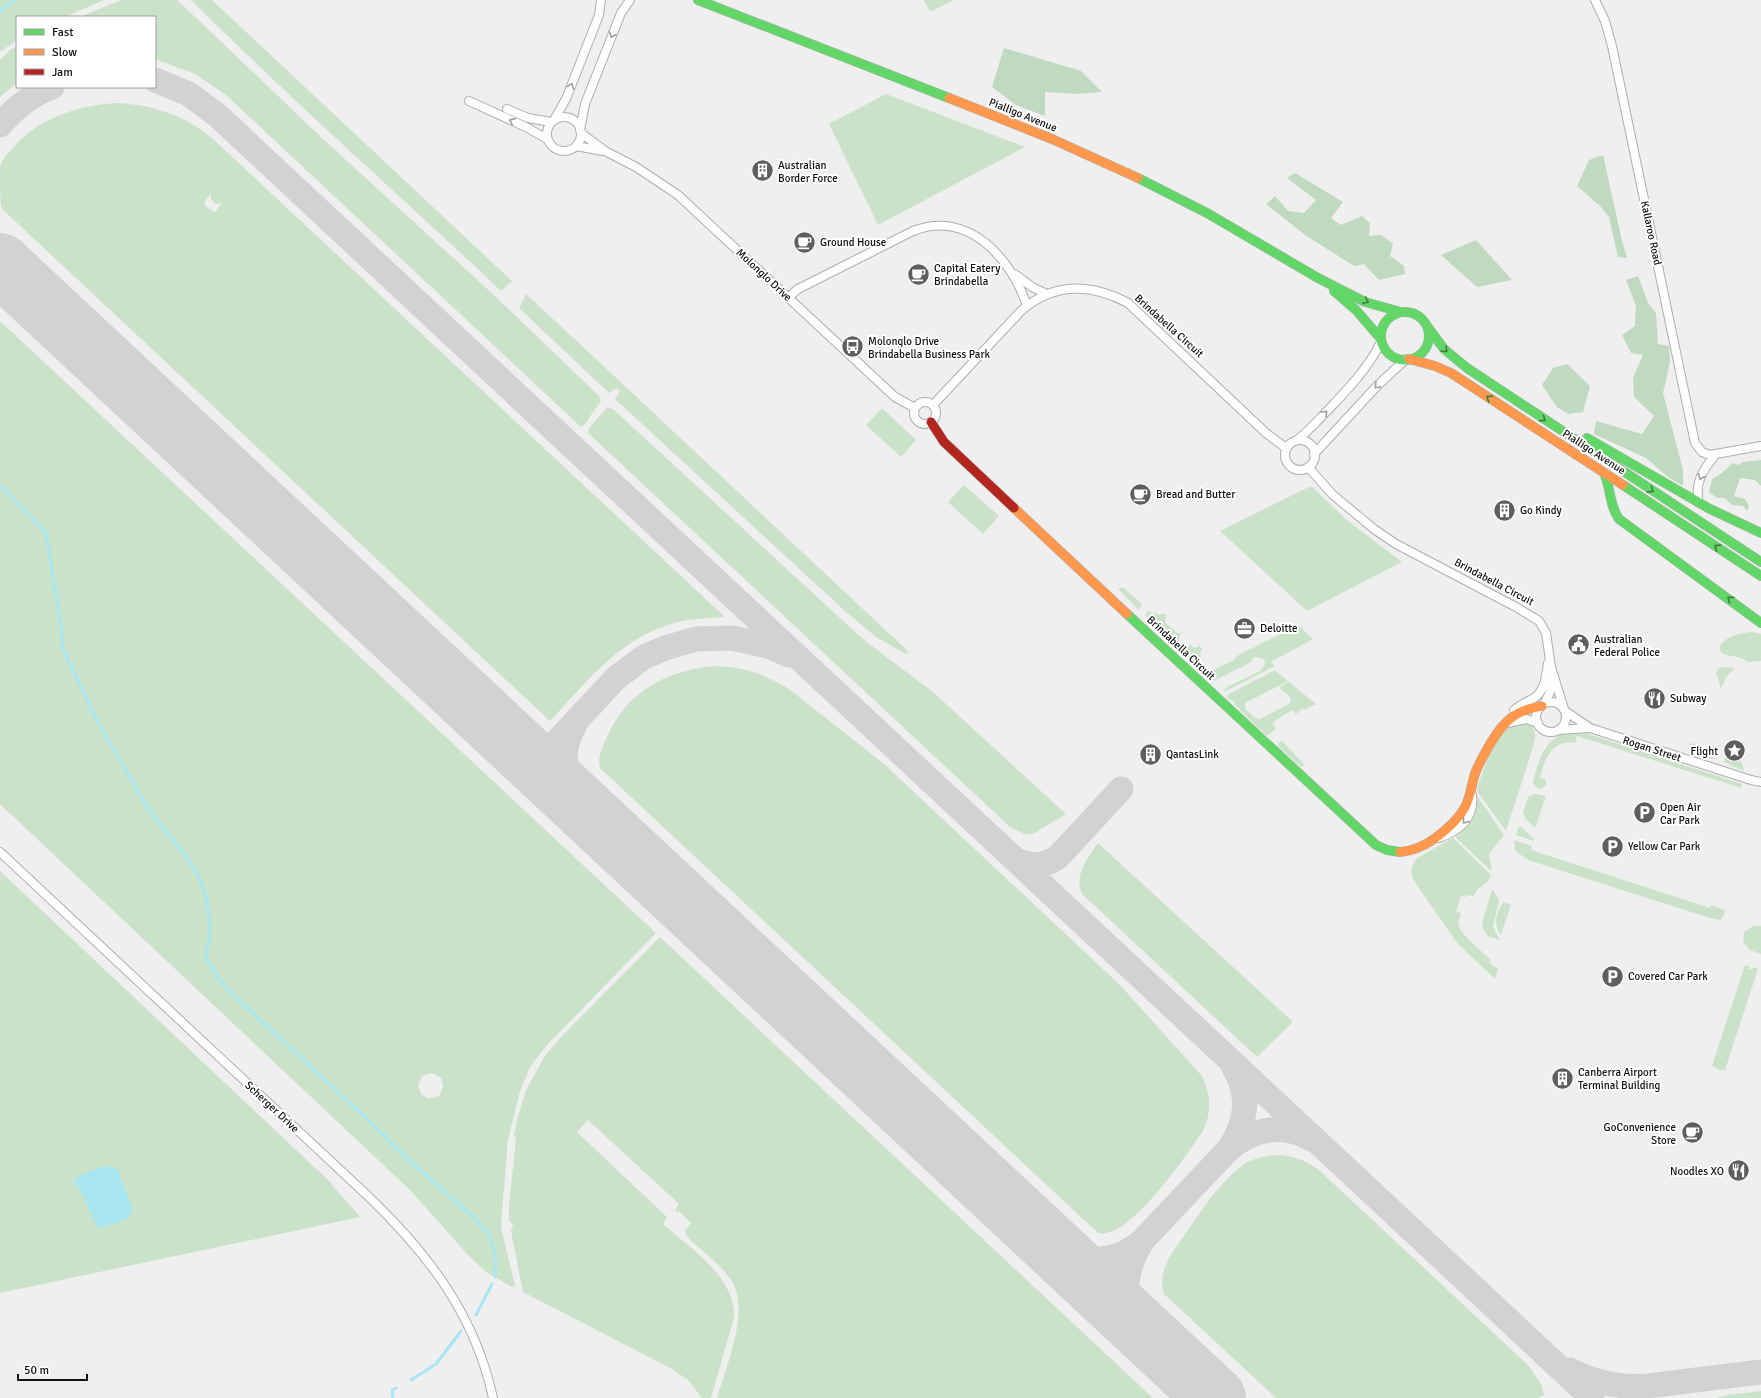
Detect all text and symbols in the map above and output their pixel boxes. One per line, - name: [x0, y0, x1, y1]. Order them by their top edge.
- legend: [16, 16, 156, 88]
- text: Fast: [52, 25, 73, 40]
- one-way arrow: [609, 31, 617, 38]
- text: Slow: [52, 45, 77, 60]
- text: Jam: [52, 65, 73, 80]
- one-way arrow: [567, 82, 575, 89]
- street label: Pialligo Avenue: [987, 95, 1059, 135]
- one-way arrow: [509, 118, 517, 126]
- building icon: Australian Border Force: [749, 158, 775, 184]
- place label: Australian Border Force: [778, 159, 838, 185]
- street label: Kallaroo Road: [1638, 200, 1664, 266]
- cafe icon: Ground House: [792, 229, 818, 255]
- place label: Ground House: [820, 236, 886, 249]
- street label: Molonglo Drive: [734, 246, 794, 304]
- cafe icon: Capital Eatery Brindabella: [905, 261, 931, 287]
- place label: Capital Eatery Brindabella: [934, 262, 1001, 288]
- street label: Brindabella Circuit: [1132, 292, 1206, 360]
- one-way arrow: [1361, 296, 1369, 304]
- bus stop icon: Molonglo Drive Brindabella Business Park: [840, 334, 866, 360]
- place label: Molonglo Drive Brindabella Business Park: [868, 335, 990, 361]
- one-way arrow: [1440, 345, 1447, 352]
- one-way arrow: [1374, 381, 1382, 389]
- one-way arrow: [1486, 395, 1493, 403]
- one-way arrow: [1320, 410, 1328, 418]
- one-way arrow: [1538, 414, 1545, 421]
- street label: Pialligo Avenue: [1560, 427, 1628, 477]
- one-way arrow: [1697, 473, 1705, 480]
- cafe icon: Bread and Butter: [1128, 481, 1154, 507]
- one-way arrow: [1647, 485, 1654, 493]
- place label: Bread and Butter: [1156, 488, 1235, 501]
- building icon: Go Kindy: [1491, 497, 1517, 523]
- place label: Go Kindy: [1520, 504, 1563, 517]
- one-way arrow: [1714, 544, 1721, 552]
- street label: Brindabella Circuit: [1452, 556, 1536, 609]
- one-way arrow: [1727, 596, 1734, 604]
- street label: Brindabella Circuit: [1144, 613, 1218, 683]
- office icon: Deloitte: [1231, 615, 1257, 641]
- place label: Deloitte: [1260, 622, 1298, 635]
- public building icon: Australian Federal Police: [1566, 632, 1592, 658]
- place label: Australian Federal Police: [1594, 633, 1660, 659]
- restaurant icon: Subway: [1641, 685, 1667, 711]
- place label: Subway: [1670, 692, 1707, 705]
- street label: Rogan Street: [1621, 733, 1683, 765]
- place icon: Flight: [1721, 738, 1747, 764]
- building icon: QantasLink: [1138, 741, 1164, 767]
- place label: Flight: [1690, 745, 1718, 758]
- place label: QantasLink: [1166, 748, 1219, 761]
- parking icon: Open Air Car Park: [1631, 800, 1657, 826]
- place label: Open Air Car Park: [1660, 801, 1701, 827]
- one-way arrow: [1463, 817, 1470, 824]
- parking icon: Yellow Car Park: [1599, 833, 1625, 859]
- place label: Yellow Car Park: [1628, 840, 1701, 853]
- parking icon: Covered Car Park: [1600, 963, 1626, 989]
- place label: Covered Car Park: [1628, 970, 1708, 983]
- building icon: Canberra Airport Terminal Building: [1550, 1065, 1576, 1091]
- place label: Canberra Airport Terminal Building: [1578, 1066, 1661, 1092]
- street label: Scherger Drive: [242, 1079, 302, 1135]
- cafe icon: GoConvenience Store: [1679, 1120, 1705, 1146]
- place label: GoConvenience Store: [1604, 1121, 1676, 1147]
- restaurant icon: Noodles XO: [1726, 1158, 1752, 1184]
- place label: Noodles XO: [1670, 1165, 1724, 1178]
- scale bar: [18, 1356, 87, 1382]
- text: 50 m: [24, 1363, 49, 1378]

